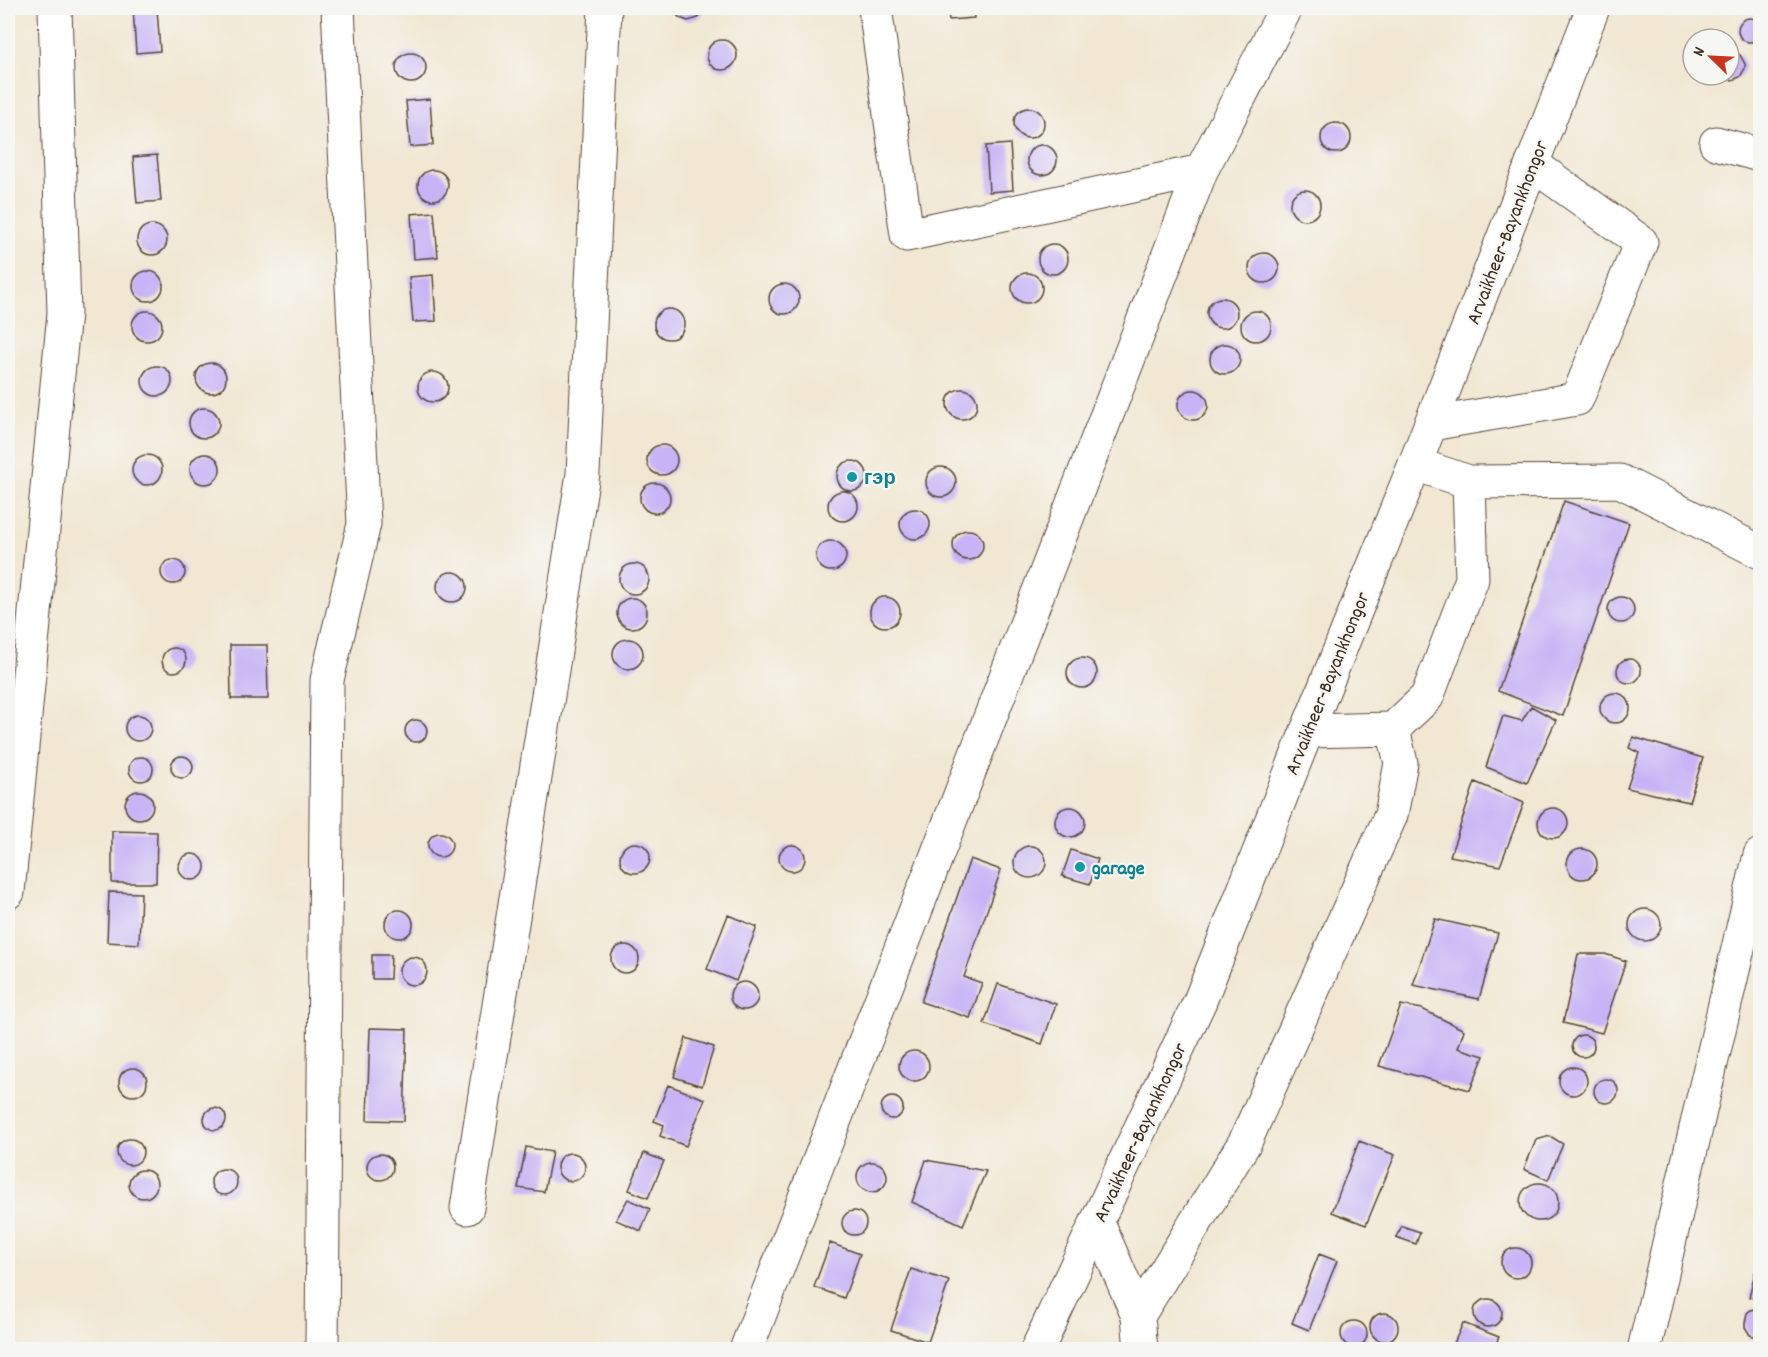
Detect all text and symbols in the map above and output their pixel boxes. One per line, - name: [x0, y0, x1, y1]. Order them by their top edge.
- north arrow: [1681, 27, 1741, 87]
- text: N: [1687, 44, 1712, 60]
- street label: Arvaikheer-Bayankhongor: [1461, 136, 1557, 329]
- place label: гэр: [864, 466, 896, 494]
- marker: гэр: [845, 470, 859, 484]
- street label: Arvaikheer-Bayankhongor: [1279, 588, 1379, 780]
- place label: garage: [1092, 856, 1145, 884]
- marker: garage: [1073, 860, 1087, 874]
- street label: Arvaikheer-Bayankhongor: [1088, 1038, 1196, 1228]

